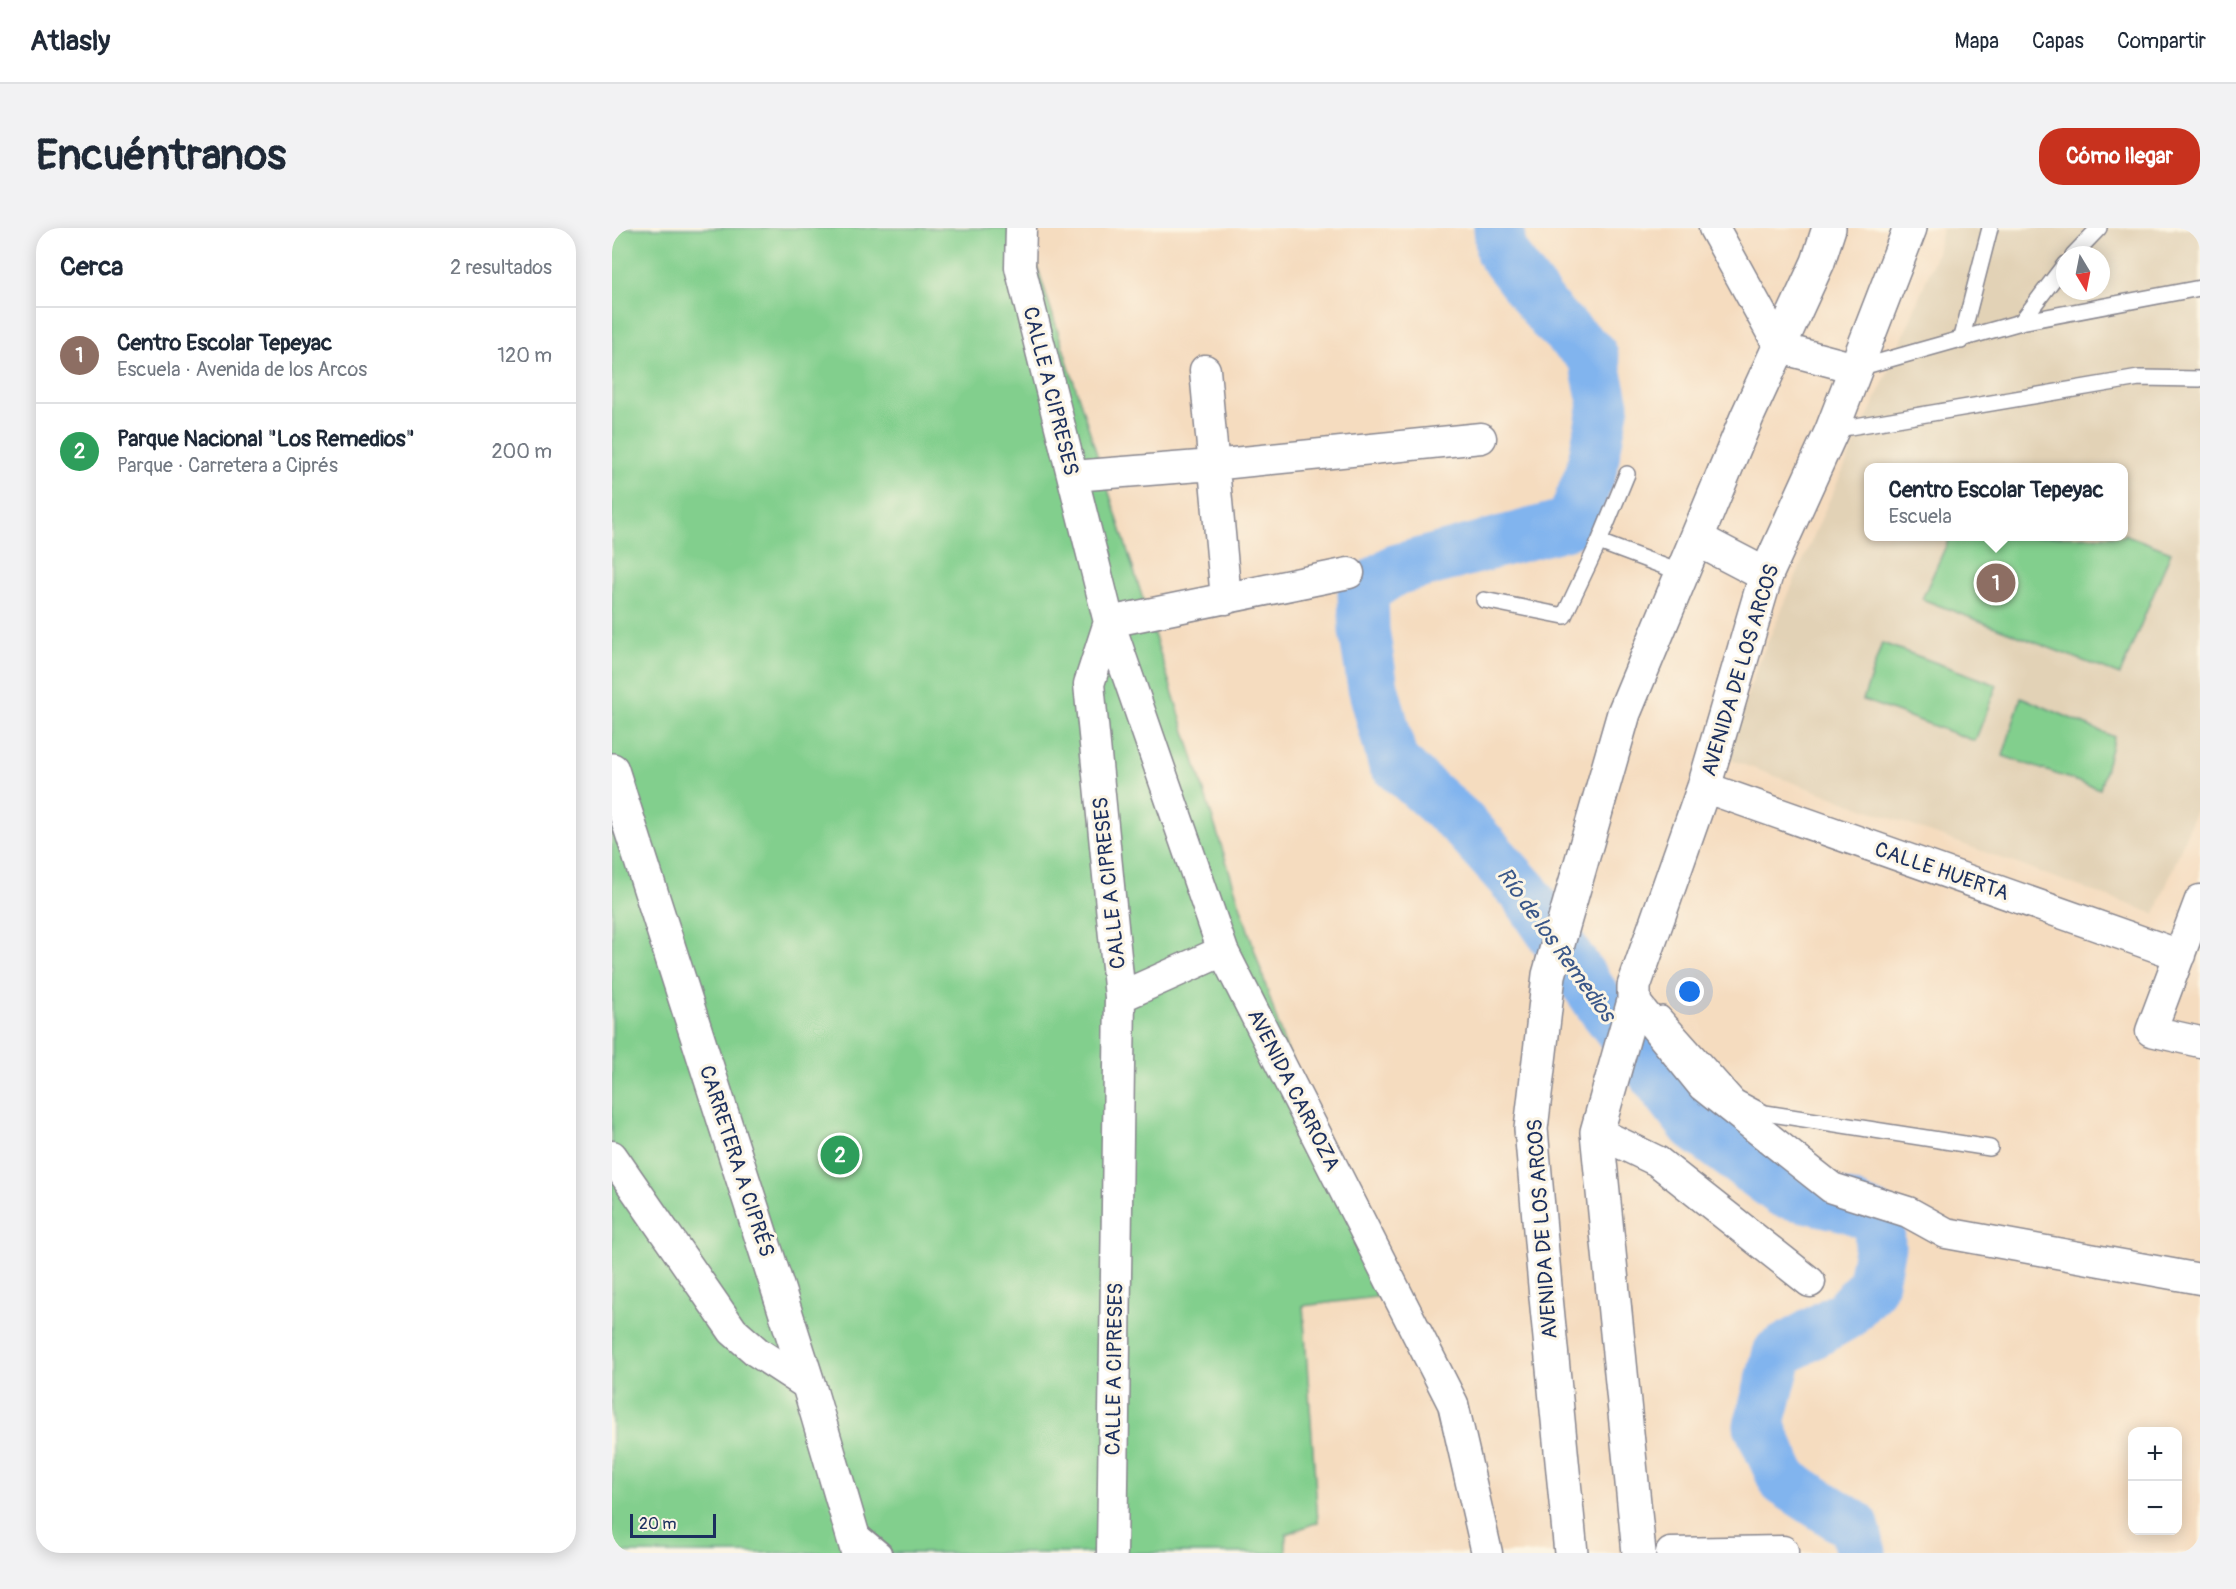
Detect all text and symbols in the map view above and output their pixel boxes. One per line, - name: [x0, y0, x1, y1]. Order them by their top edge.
- text: Atlasly: [30, 24, 110, 59]
- text: Mapa: [1955, 28, 1999, 55]
- text: Capas: [2032, 28, 2084, 55]
- text: Compartir: [2117, 28, 2206, 55]
- button: Cómo llegar: [2039, 128, 2200, 185]
- text: Encuéntranos: [36, 130, 286, 182]
- north arrow: [2056, 246, 2110, 300]
- text: Cerca: [60, 251, 123, 283]
- text: 2 resultados: [450, 255, 552, 280]
- street label: CALLE A CIPRESES: [1017, 304, 1085, 478]
- text: Centro Escolar Tepeyac: [117, 329, 332, 357]
- text: 1: [76, 343, 83, 368]
- text: 120 m: [497, 343, 552, 368]
- text: Escuela · Avenida de los Arcos: [117, 357, 367, 382]
- text: Parque Nacional "Los Remedios": [117, 425, 415, 453]
- text: 2: [74, 439, 85, 464]
- text: 200 m: [491, 439, 552, 464]
- text: Parque · Carretera a Ciprés: [117, 453, 338, 478]
- popup: [1864, 463, 2128, 541]
- text: Centro Escolar Tepeyac: [1888, 476, 2104, 504]
- text: Escuela: [1888, 504, 1952, 529]
- pin: 1: [1976, 560, 2016, 606]
- street label: AVENIDA DE LOS ARCOS: [1695, 561, 1786, 779]
- street label: CALLE A CIPRESES: [1087, 796, 1132, 970]
- street label: CALLE HUERTA: [1871, 836, 2013, 907]
- water label: Río de los Remedios: [1491, 862, 1623, 1029]
- your location: [1675, 977, 1704, 1006]
- street label: AVENIDA CARROZA: [1241, 1005, 1346, 1176]
- street label: CARRETERA A CIPRÉS: [693, 1062, 780, 1260]
- street label: AVENIDA DE LOS ARCOS: [1521, 1118, 1564, 1340]
- pin: 2: [820, 1132, 860, 1178]
- street label: CALLE A CIPRESES: [1099, 1282, 1130, 1456]
- map controls: [2128, 1427, 2182, 1535]
- button: +: [2128, 1427, 2182, 1481]
- button: −: [2128, 1481, 2182, 1535]
- scale bar: [630, 1511, 716, 1538]
- text: 20 m: [639, 1514, 677, 1534]

